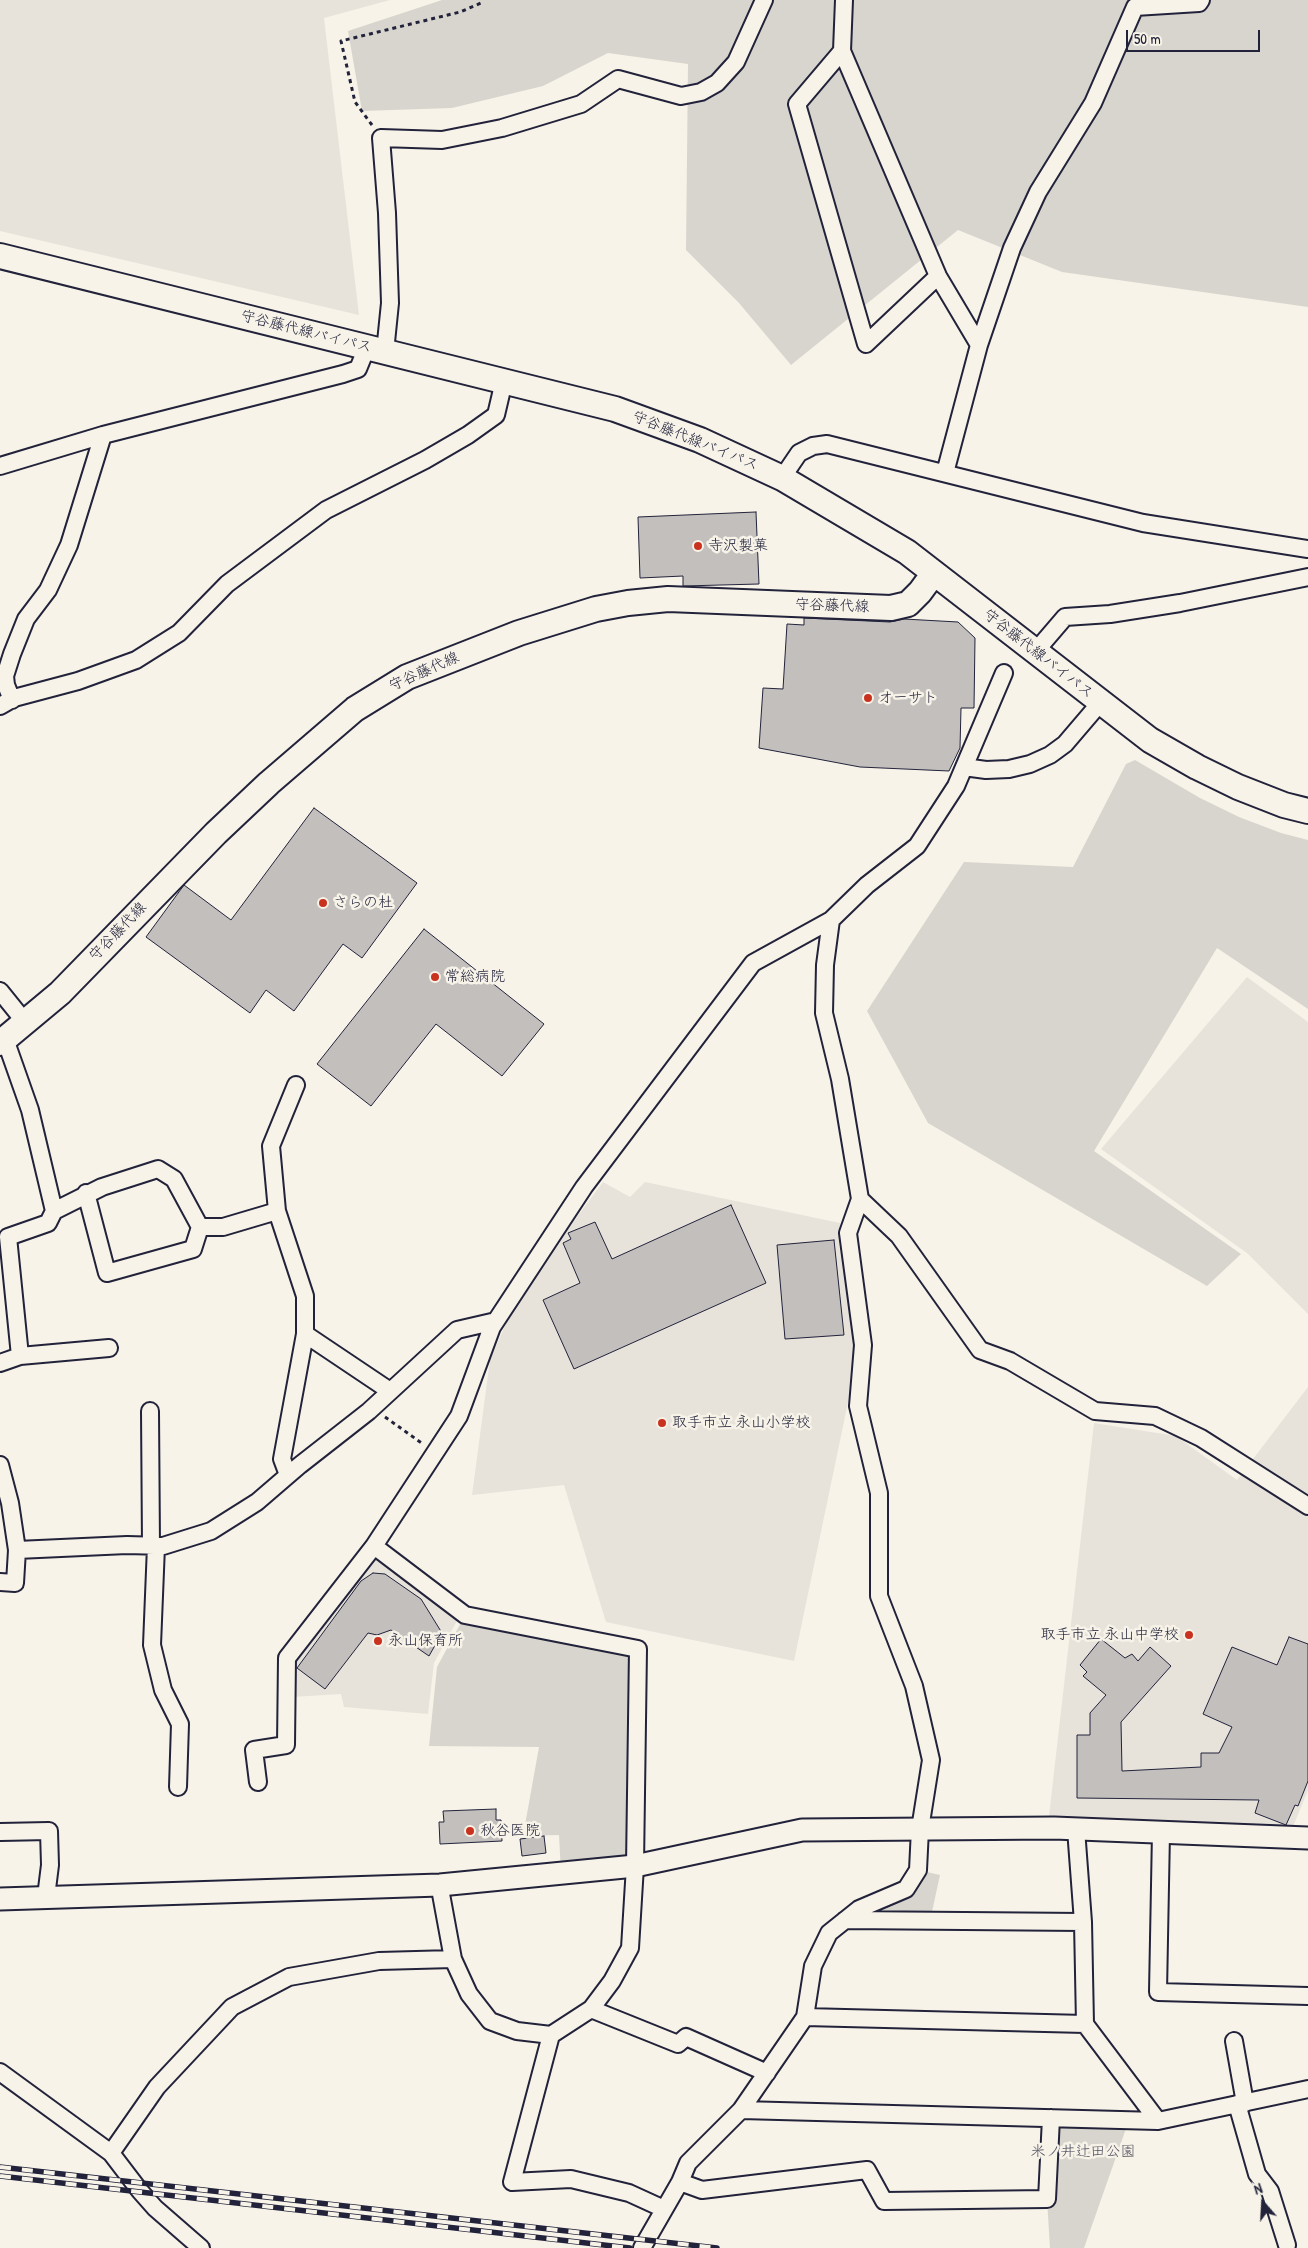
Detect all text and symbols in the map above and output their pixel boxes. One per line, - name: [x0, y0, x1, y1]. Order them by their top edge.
- scale bar: [1128, 20, 1262, 52]
- text: 50 m: [1134, 28, 1161, 49]
- street label: 守谷藤代線バイパス: [238, 307, 374, 357]
- street label: 守谷藤代線バイパス: [629, 407, 761, 475]
- place label: 寺沢製菓: [708, 537, 768, 555]
- marker: 寺沢製菓: [692, 540, 704, 552]
- street label: 守谷藤代線: [794, 596, 870, 616]
- street label: 守谷藤代線バイパス: [979, 605, 1097, 703]
- street label: 守谷藤代線: [386, 649, 462, 695]
- place label: オーサト: [878, 689, 938, 707]
- marker: オーサト: [862, 692, 874, 704]
- place label: さらの杜: [333, 894, 393, 912]
- marker: さらの杜: [317, 897, 329, 909]
- street label: 守谷藤代線: [85, 899, 151, 965]
- place label: 常総病院: [445, 968, 505, 986]
- marker: 常総病院: [429, 971, 441, 983]
- place label: 取手市立 永山小学校: [672, 1414, 810, 1432]
- marker: 取手市立 永山小学校: [656, 1417, 668, 1429]
- place label: 取手市立 永山中学校: [1041, 1626, 1179, 1644]
- marker: 取手市立 永山中学校: [1183, 1629, 1195, 1641]
- place label: 永山保育所: [388, 1632, 463, 1650]
- marker: 永山保育所: [372, 1635, 384, 1647]
- place label: 秋谷医院: [480, 1822, 540, 1840]
- marker: 秋谷医院: [464, 1825, 476, 1837]
- park label: 米ノ井辻田公園: [1031, 2143, 1135, 2161]
- north arrow: [1238, 2178, 1288, 2228]
- text: N: [1251, 2178, 1265, 2199]

